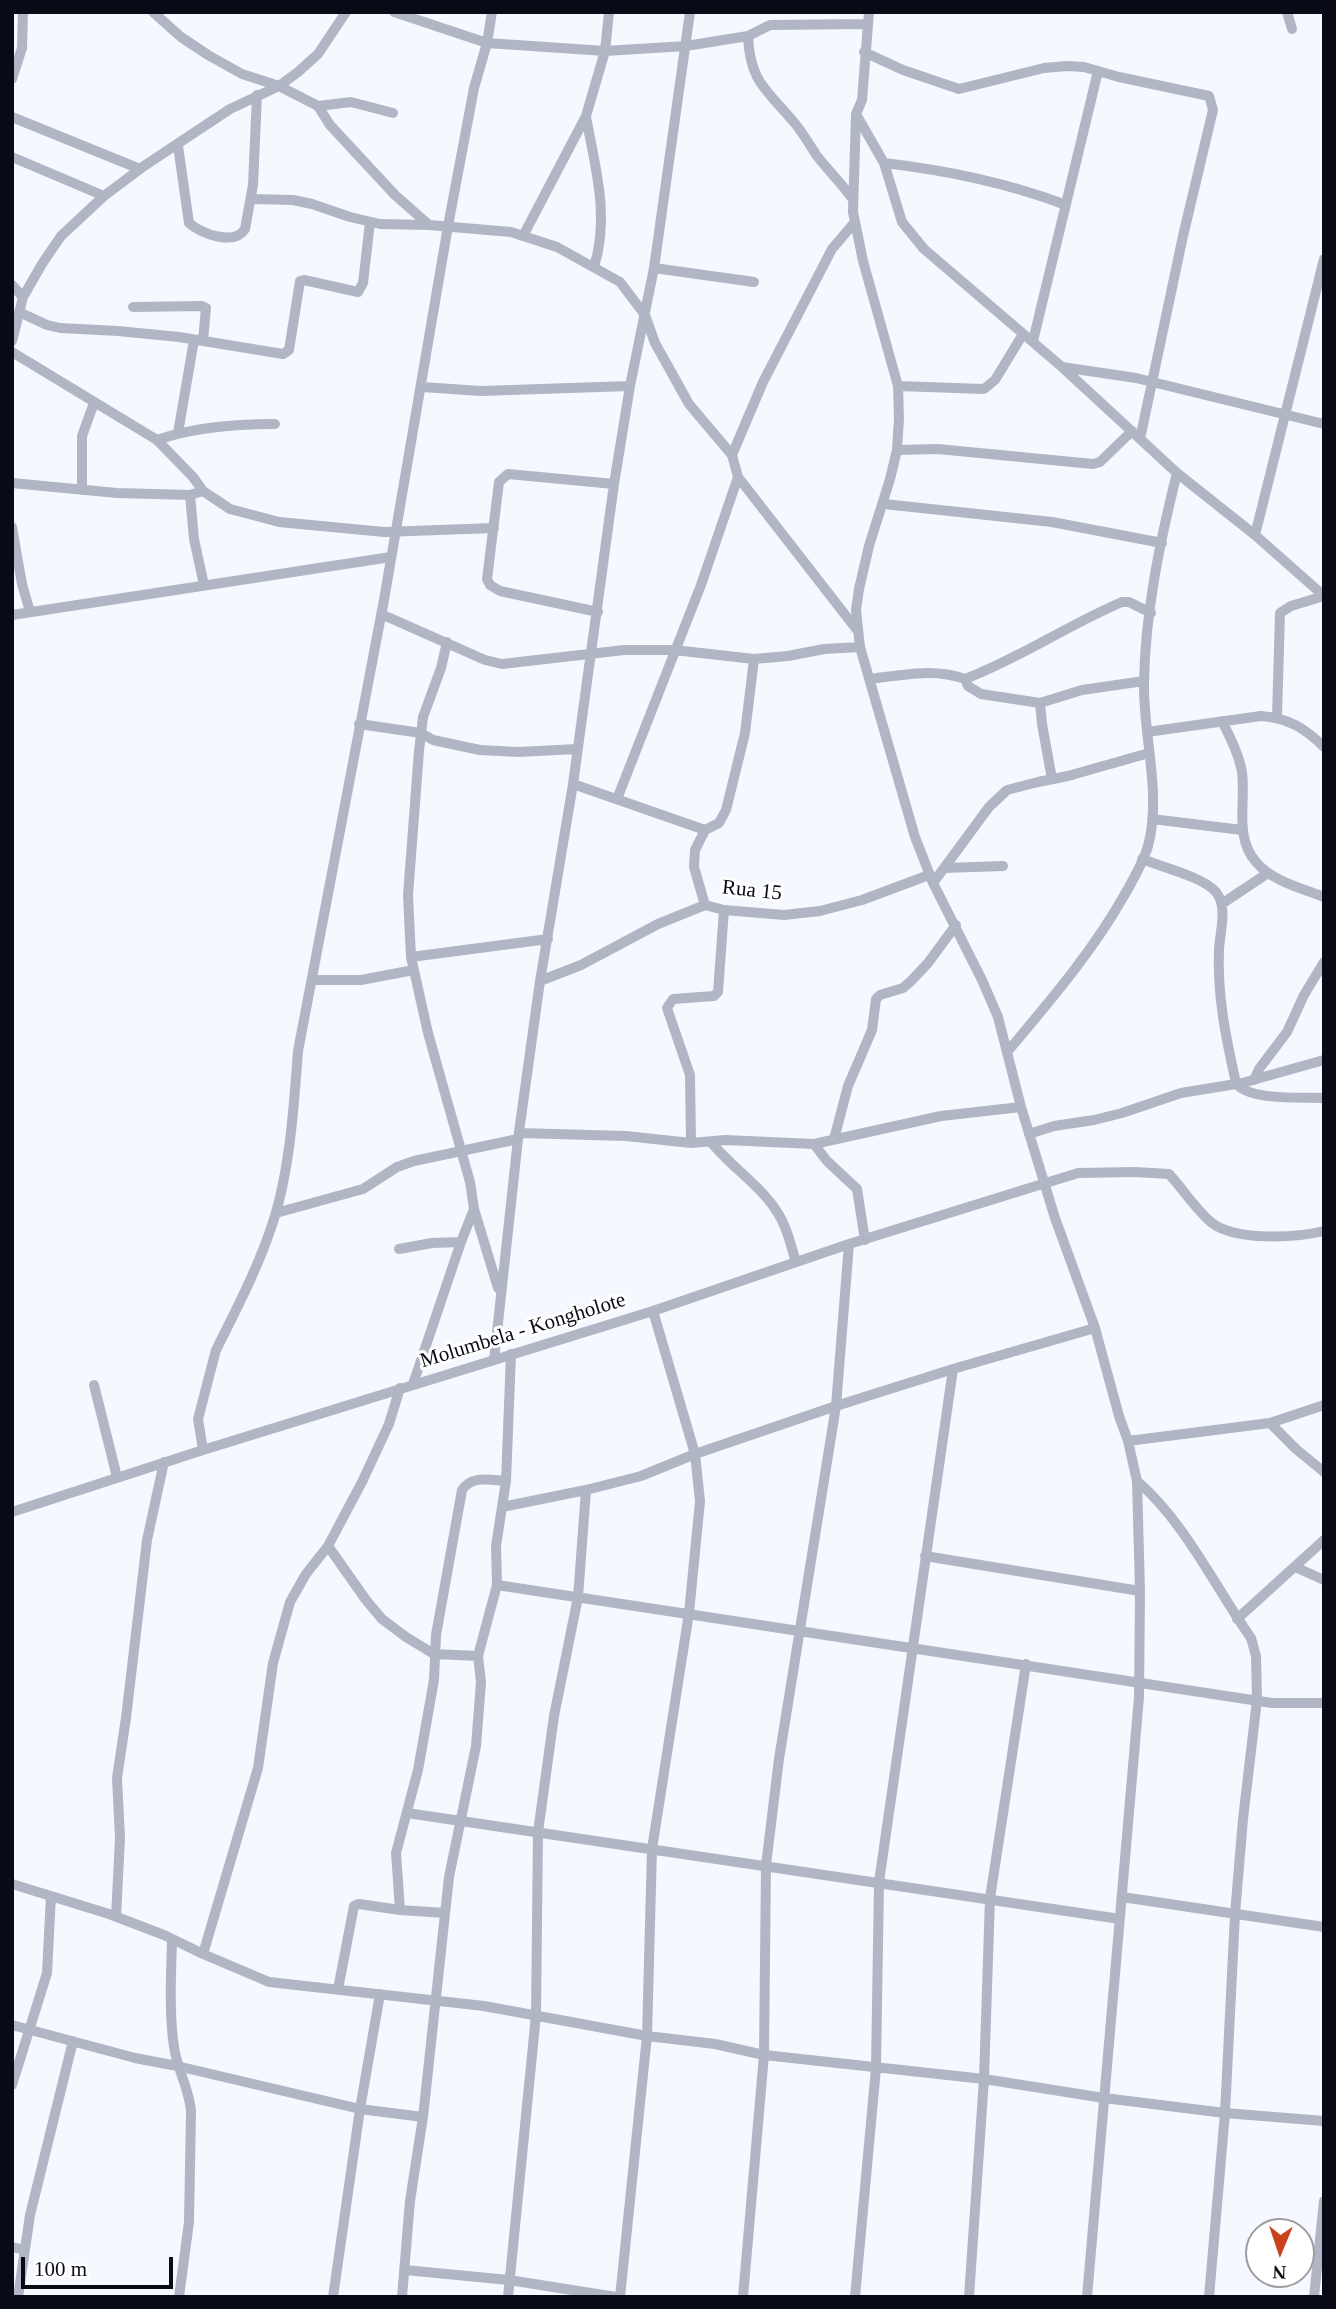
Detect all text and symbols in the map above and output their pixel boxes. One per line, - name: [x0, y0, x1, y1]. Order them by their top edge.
- street label: Rua 15: [721, 875, 783, 907]
- street label: Molumbela - Kongholote: [417, 1288, 629, 1374]
- north arrow: [1245, 2218, 1315, 2288]
- scale bar: [24, 2242, 177, 2286]
- text: 100 m: [34, 2257, 87, 2281]
- text: N: [1272, 2262, 1287, 2283]

